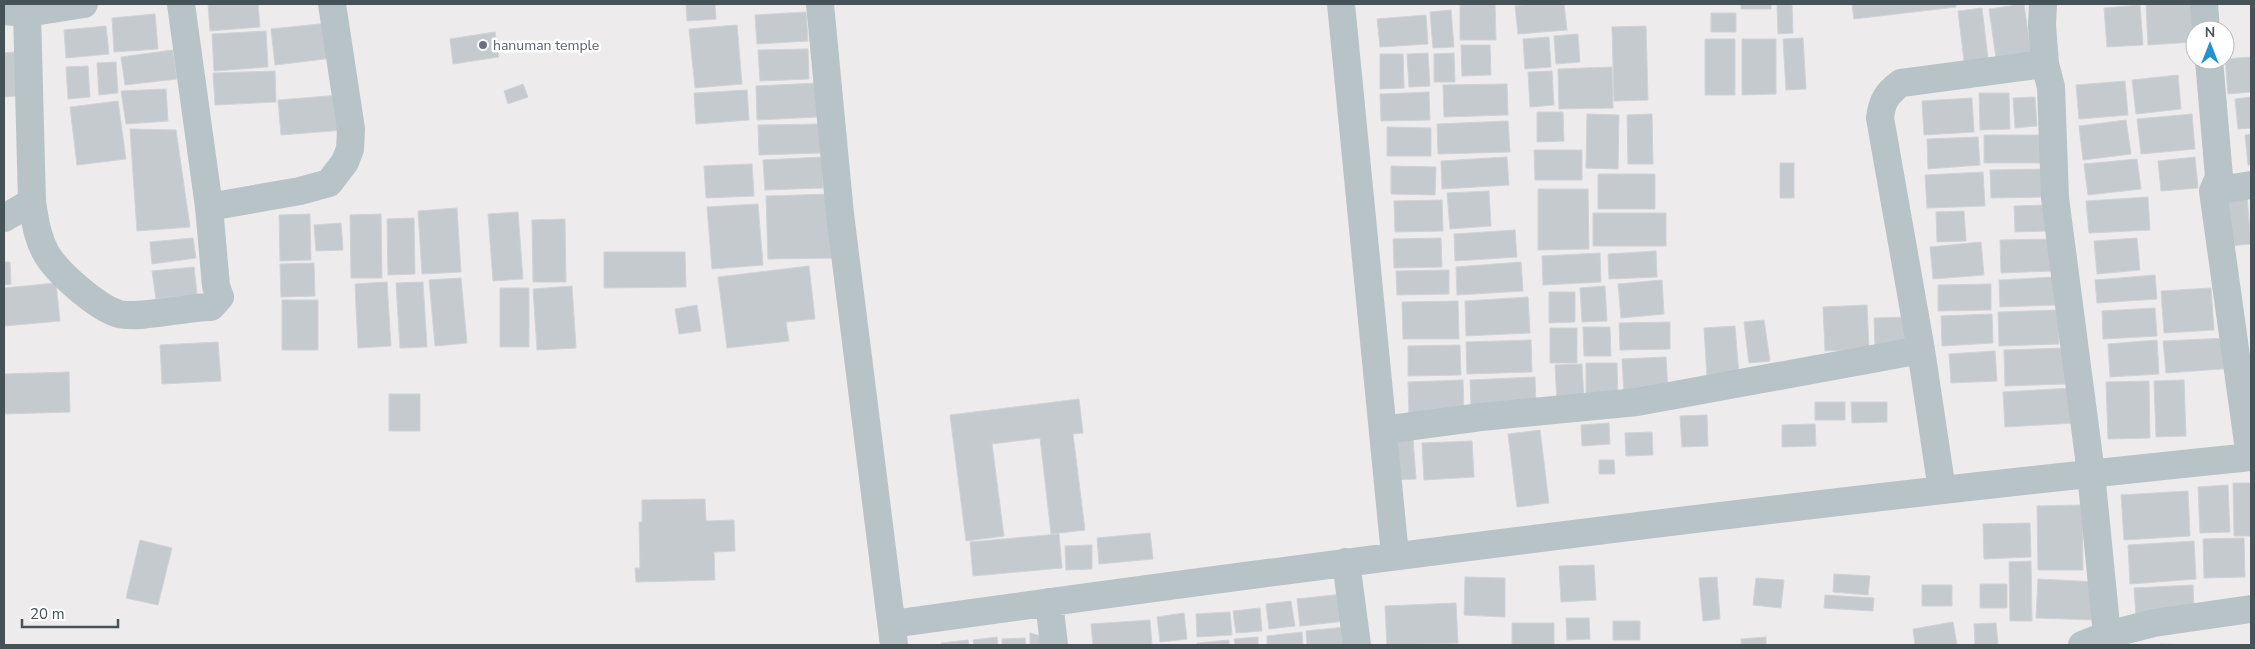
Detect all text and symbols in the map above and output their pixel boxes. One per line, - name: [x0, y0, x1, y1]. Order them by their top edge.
- north arrow: [2185, 20, 2235, 70]
- text: N: [2205, 23, 2215, 42]
- place label: hanuman temple: [493, 36, 599, 55]
- marker: hanuman temple: [477, 39, 489, 51]
- scale bar: [22, 596, 119, 628]
- text: 20 m: [30, 604, 65, 624]

